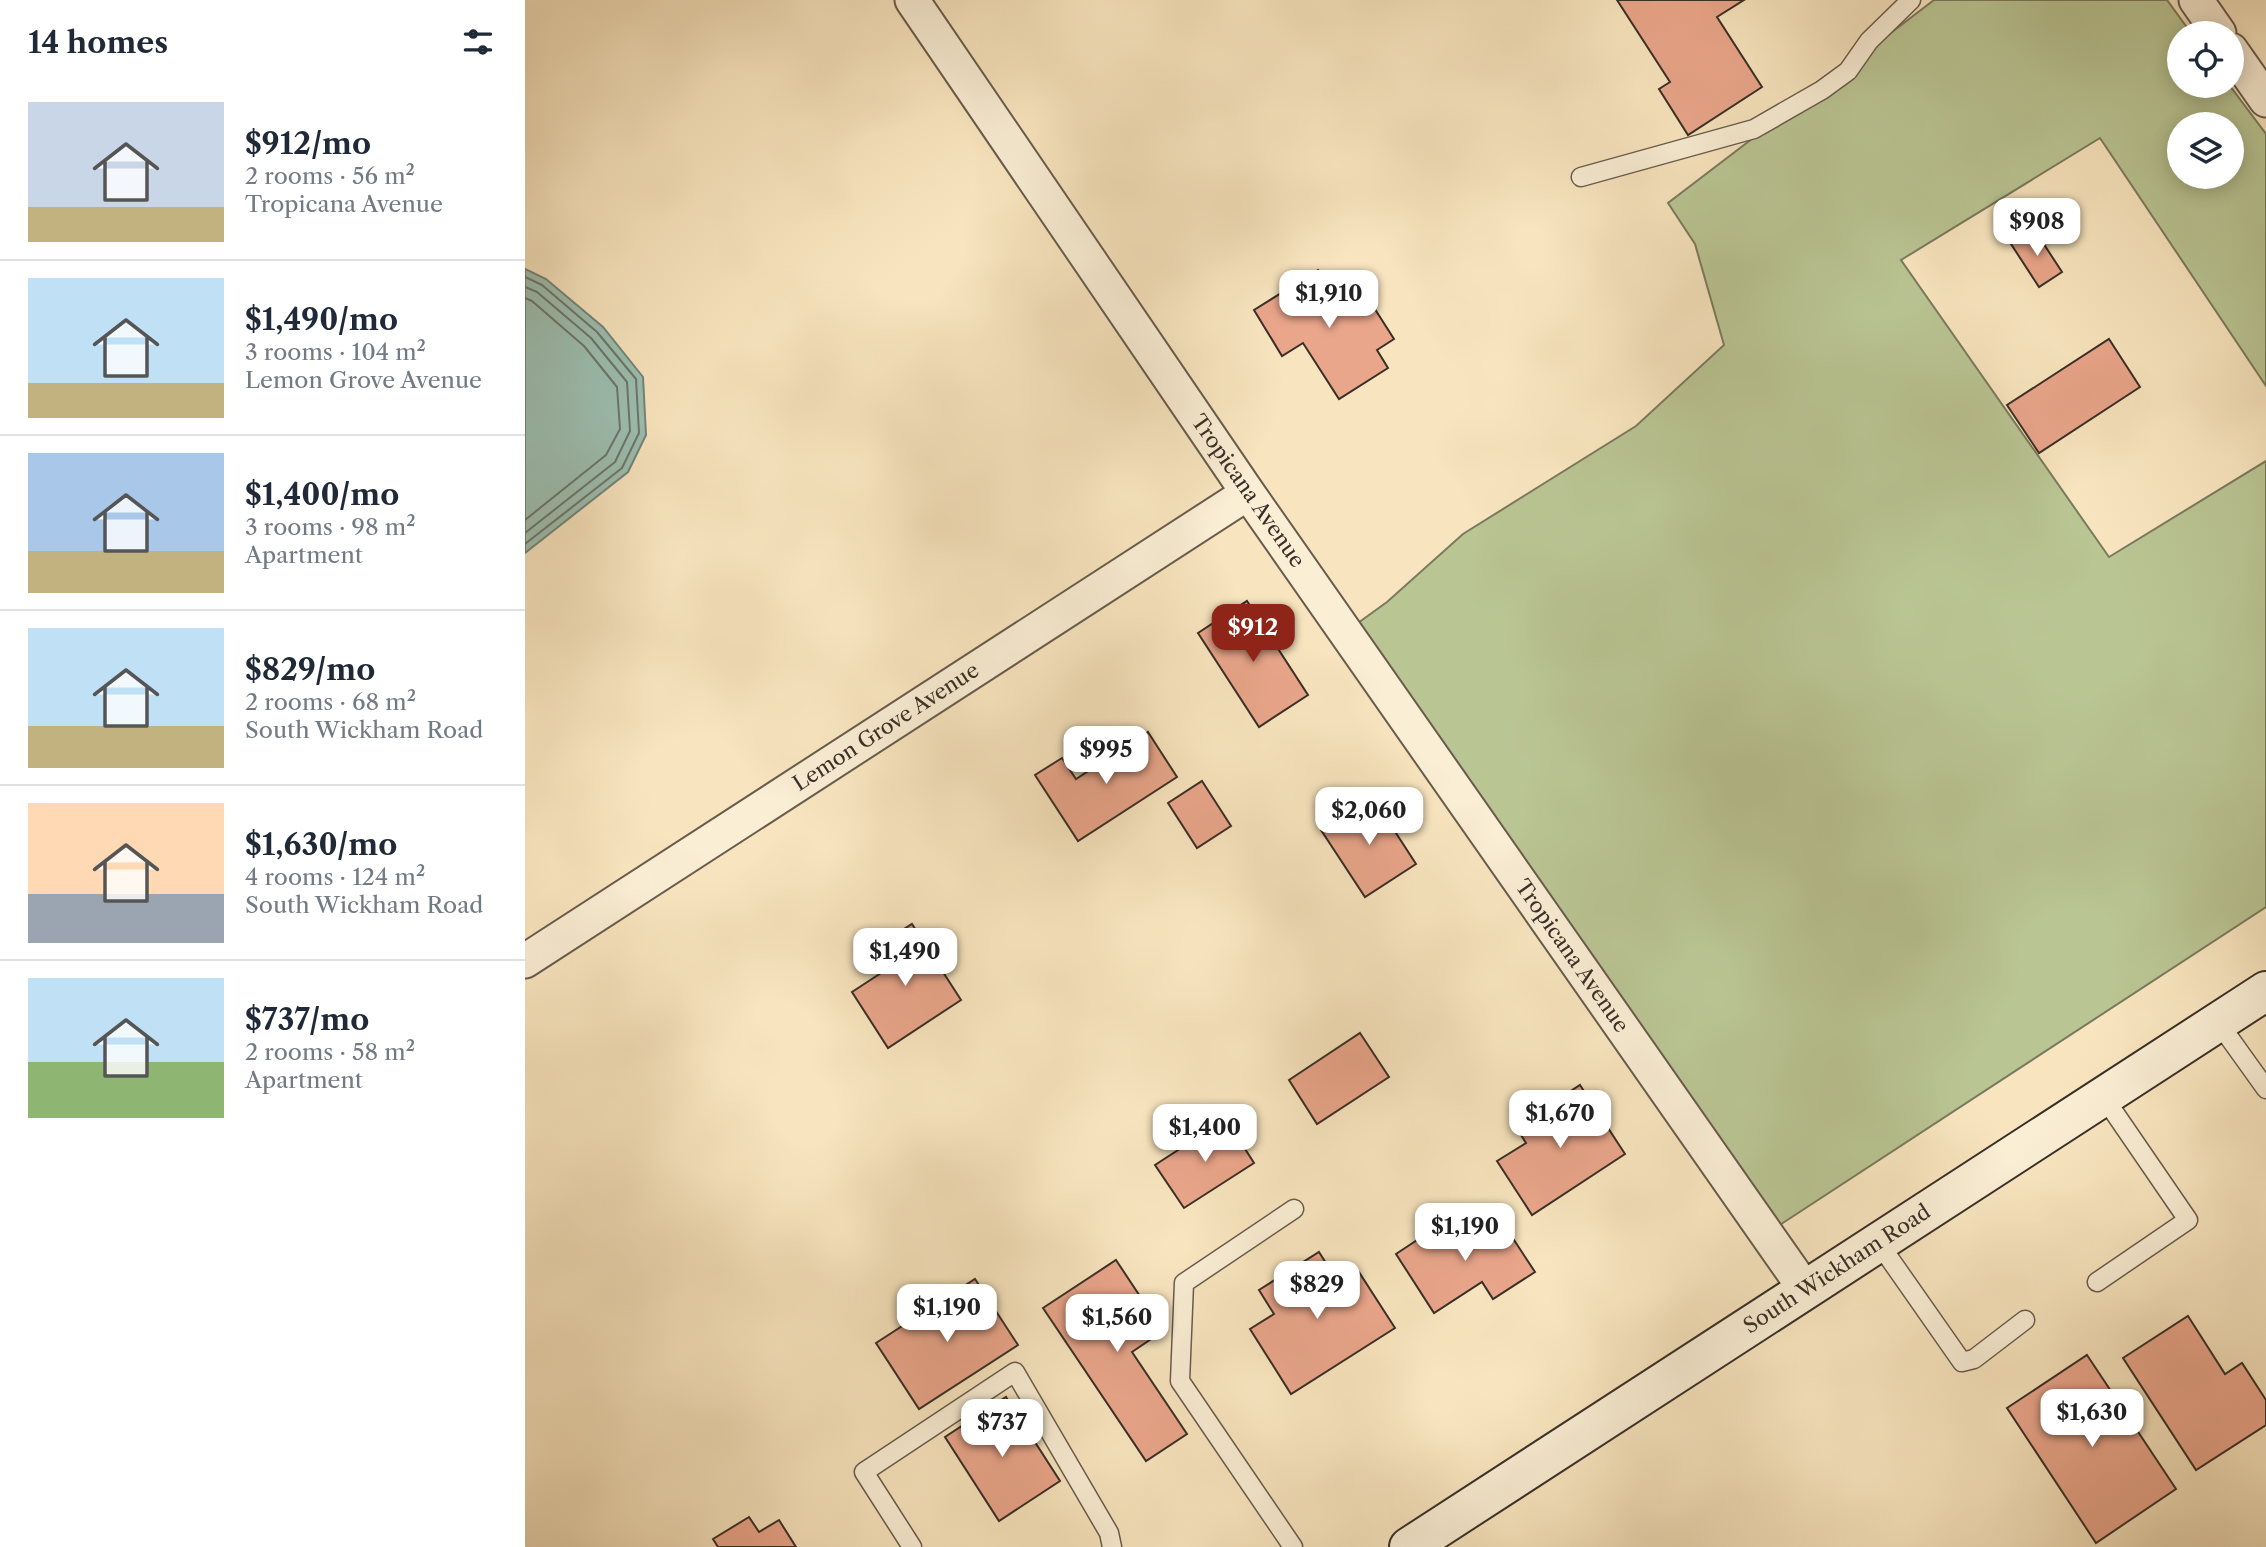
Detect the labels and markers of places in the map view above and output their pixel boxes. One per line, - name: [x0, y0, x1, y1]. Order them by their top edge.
- pin: $908: [1996, 198, 2078, 258]
- pin: $1,910: [1272, 270, 1386, 330]
- pin: $912: [1212, 604, 1294, 664]
- pin: $995: [1065, 726, 1147, 786]
- pin: $2,060: [1312, 788, 1426, 847]
- pin: $1,490: [848, 928, 962, 988]
- pin: $1,670: [1503, 1090, 1617, 1150]
- pin: $1,400: [1148, 1104, 1262, 1164]
- pin: $1,190: [1408, 1204, 1522, 1263]
- pin: $829: [1276, 1262, 1358, 1321]
- pin: $1,190: [890, 1284, 1004, 1344]
- pin: $1,560: [1060, 1294, 1174, 1354]
- pin: $1,630: [2035, 1390, 2149, 1449]
- pin: $737: [961, 1400, 1043, 1459]

